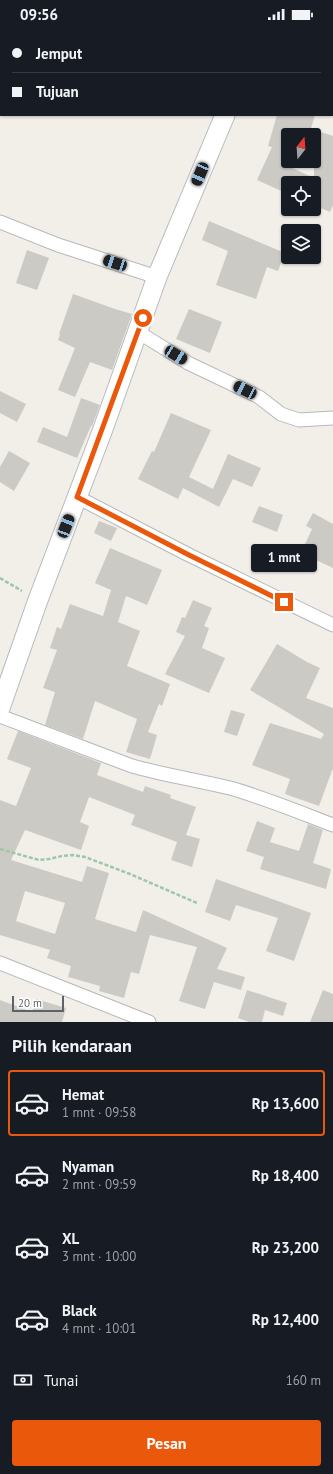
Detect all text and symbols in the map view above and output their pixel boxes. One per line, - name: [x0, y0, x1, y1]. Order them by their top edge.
- text: 09:56: [20, 5, 58, 24]
- text: Jemput: [36, 44, 82, 63]
- text: Tujuan: [36, 82, 79, 101]
- north arrow: [281, 128, 321, 168]
- map controls: [281, 128, 321, 264]
- car: [190, 161, 210, 187]
- button: locate: [281, 176, 321, 216]
- button: layers: [281, 224, 321, 264]
- car: [102, 254, 128, 272]
- route start: [134, 309, 152, 327]
- car: [163, 344, 189, 366]
- car: [232, 379, 258, 401]
- car: [56, 513, 76, 539]
- callout: 1 mnt: [251, 544, 317, 572]
- text: 1 mnt: [268, 549, 300, 566]
- route end: [275, 593, 293, 611]
- scale bar: [12, 994, 64, 1013]
- text: 20 m: [18, 996, 42, 1010]
- text: Pilih kendaraan: [12, 1034, 132, 1057]
- icon: car: [14, 1085, 50, 1121]
- text: Hemat: [62, 1085, 104, 1104]
- text: Rp 13,600: [252, 1094, 319, 1113]
- text: 1 mnt · 09:58: [62, 1104, 136, 1121]
- icon: car: [14, 1157, 50, 1193]
- text: Nyaman: [62, 1157, 114, 1176]
- text: Rp 18,400: [252, 1166, 319, 1185]
- text: 2 mnt · 09:59: [62, 1176, 136, 1193]
- icon: car: [14, 1229, 50, 1265]
- text: XL: [62, 1229, 79, 1248]
- text: Rp 23,200: [252, 1238, 319, 1257]
- text: 3 mnt · 10:00: [62, 1248, 136, 1265]
- icon: car: [14, 1301, 50, 1337]
- text: Black: [62, 1301, 97, 1320]
- text: Rp 12,400: [252, 1310, 319, 1329]
- text: 4 mnt · 10:01: [62, 1320, 136, 1337]
- icon: cash: [12, 1369, 34, 1391]
- text: Tunai: [44, 1371, 79, 1390]
- text: 160 m: [286, 1372, 321, 1389]
- button: Pesan: [12, 1420, 321, 1466]

